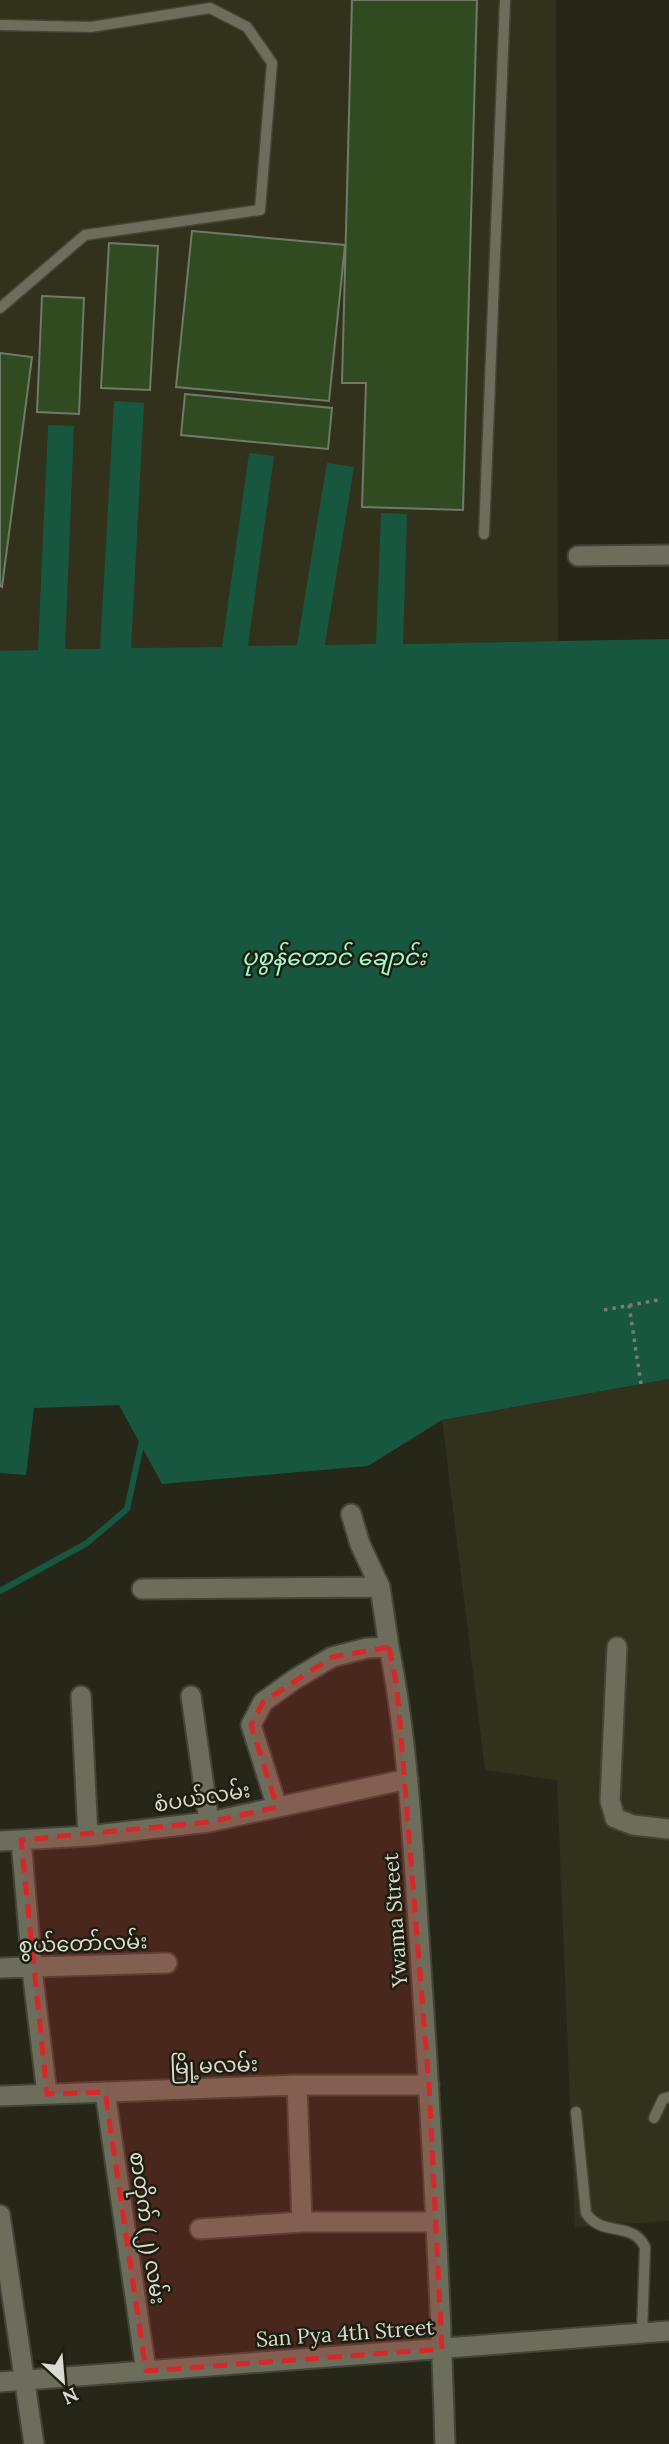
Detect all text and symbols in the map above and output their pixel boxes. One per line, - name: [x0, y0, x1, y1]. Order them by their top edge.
- water label: ပုစွန်တောင် ချောင်း: [242, 941, 428, 976]
- street label: စံပယ်လမ်း: [152, 1774, 252, 1818]
- street label: Ywama Street: [377, 1851, 413, 1989]
- street label: စွယ်တော်လမ်း: [18, 1925, 148, 1962]
- street label: မြို့မလမ်း: [169, 2048, 259, 2084]
- street label: စာတိုက် (၂) လမ်း: [120, 2150, 174, 2307]
- street label: San Pya 4th Street: [255, 2313, 436, 2353]
- north arrow: [28, 2346, 98, 2416]
- text: N: [58, 2382, 82, 2410]

